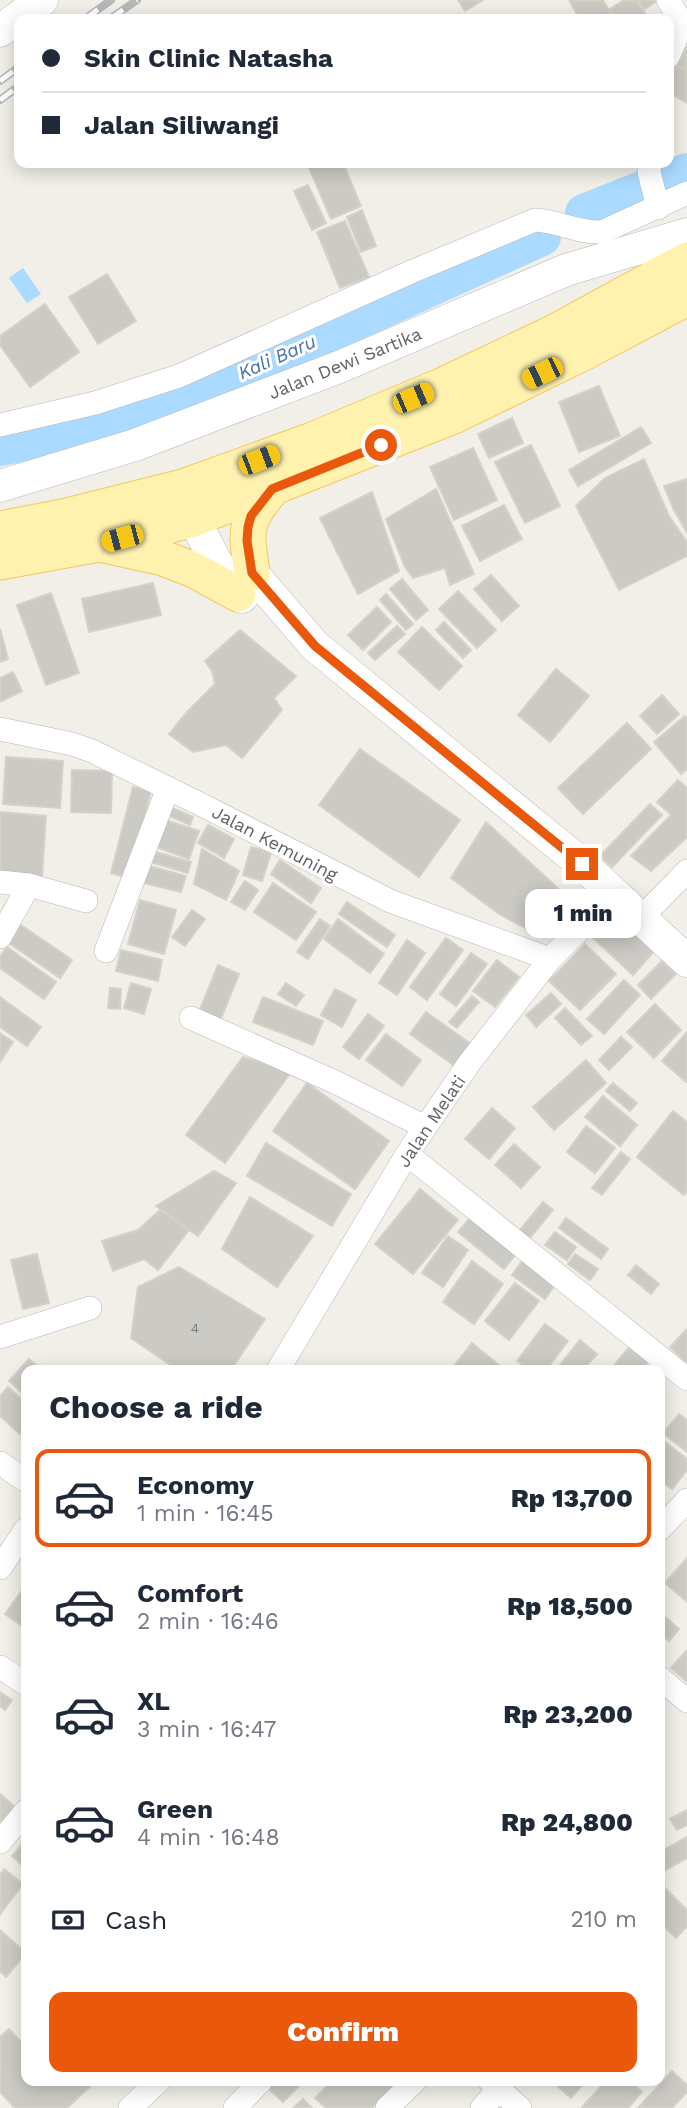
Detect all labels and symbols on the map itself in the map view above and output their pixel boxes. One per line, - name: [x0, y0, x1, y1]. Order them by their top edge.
- street label: Jalan Dewi Sartika: [265, 323, 425, 403]
- water label: Kali Baru: [235, 330, 319, 384]
- car: [519, 354, 566, 392]
- car: [390, 380, 437, 416]
- route start: [365, 429, 397, 461]
- car: [236, 443, 283, 477]
- car: [99, 522, 146, 554]
- street label: Jalan Kemuning: [209, 801, 342, 885]
- route end: [566, 848, 598, 880]
- callout: 1 min: [524, 888, 640, 938]
- street label: Jalan Melati: [393, 1071, 469, 1171]
- house number: 4: [191, 1320, 199, 1336]

